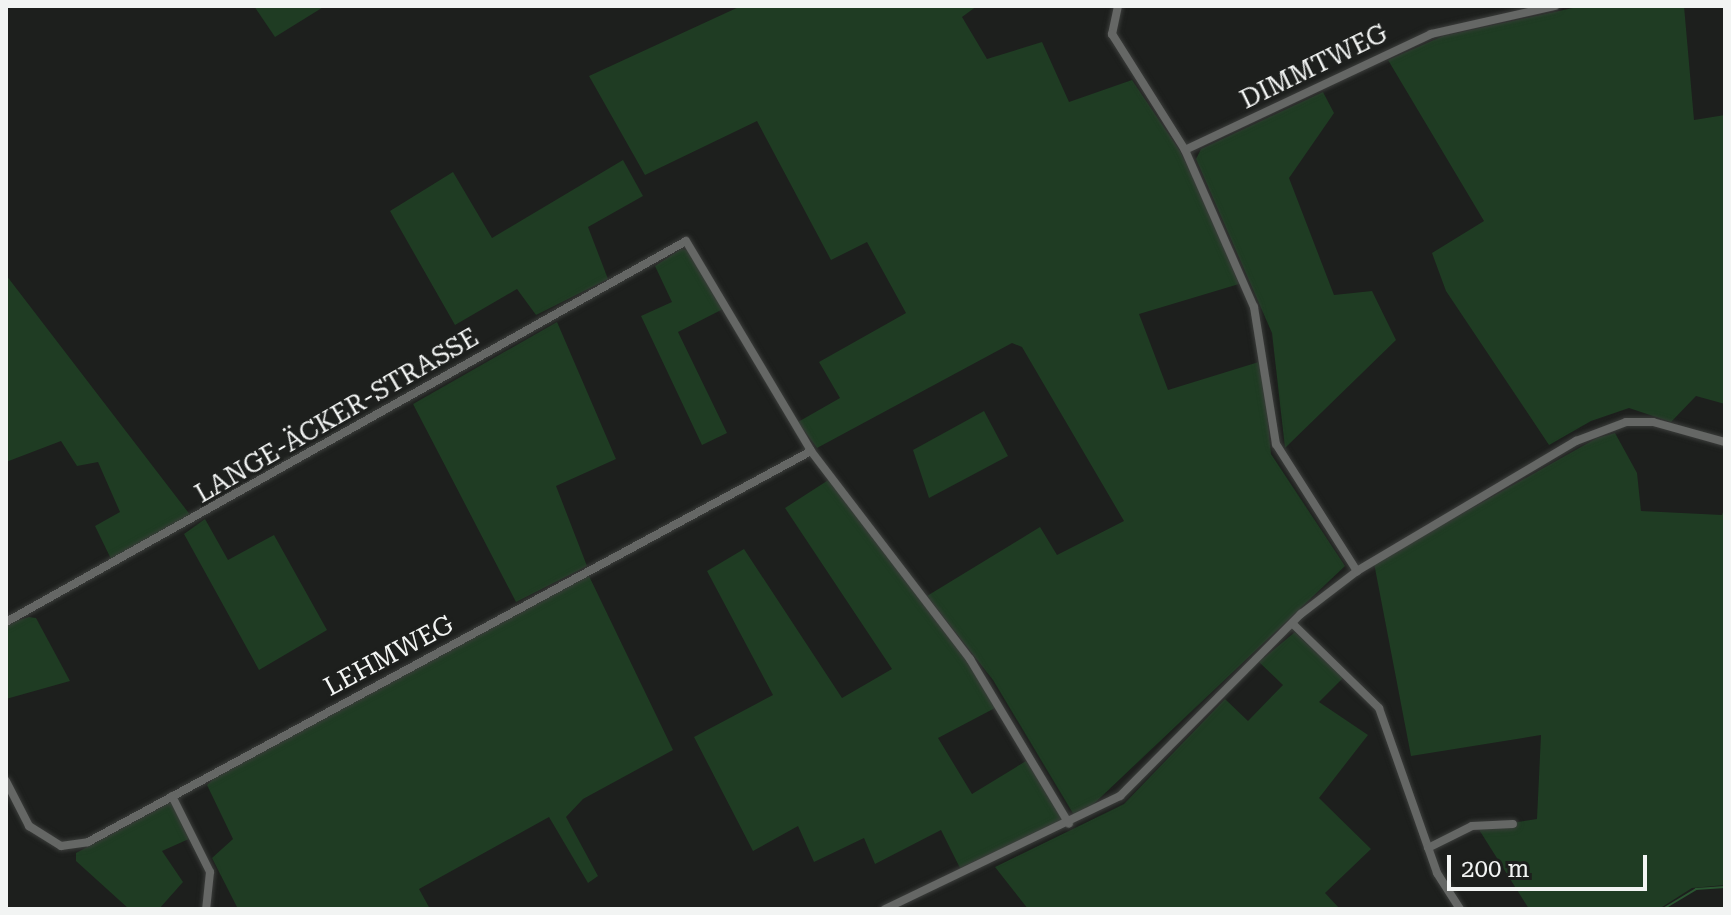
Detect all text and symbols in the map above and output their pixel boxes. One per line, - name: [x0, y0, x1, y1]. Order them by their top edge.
- street label: DIMMTWEG: [1235, 18, 1393, 116]
- street label: LANGE-ÄCKER-STRASSE: [190, 322, 484, 510]
- street label: LEHMWEG: [319, 609, 459, 703]
- scale bar: [1451, 839, 1651, 889]
- text: 200 m: [1461, 855, 1529, 883]

